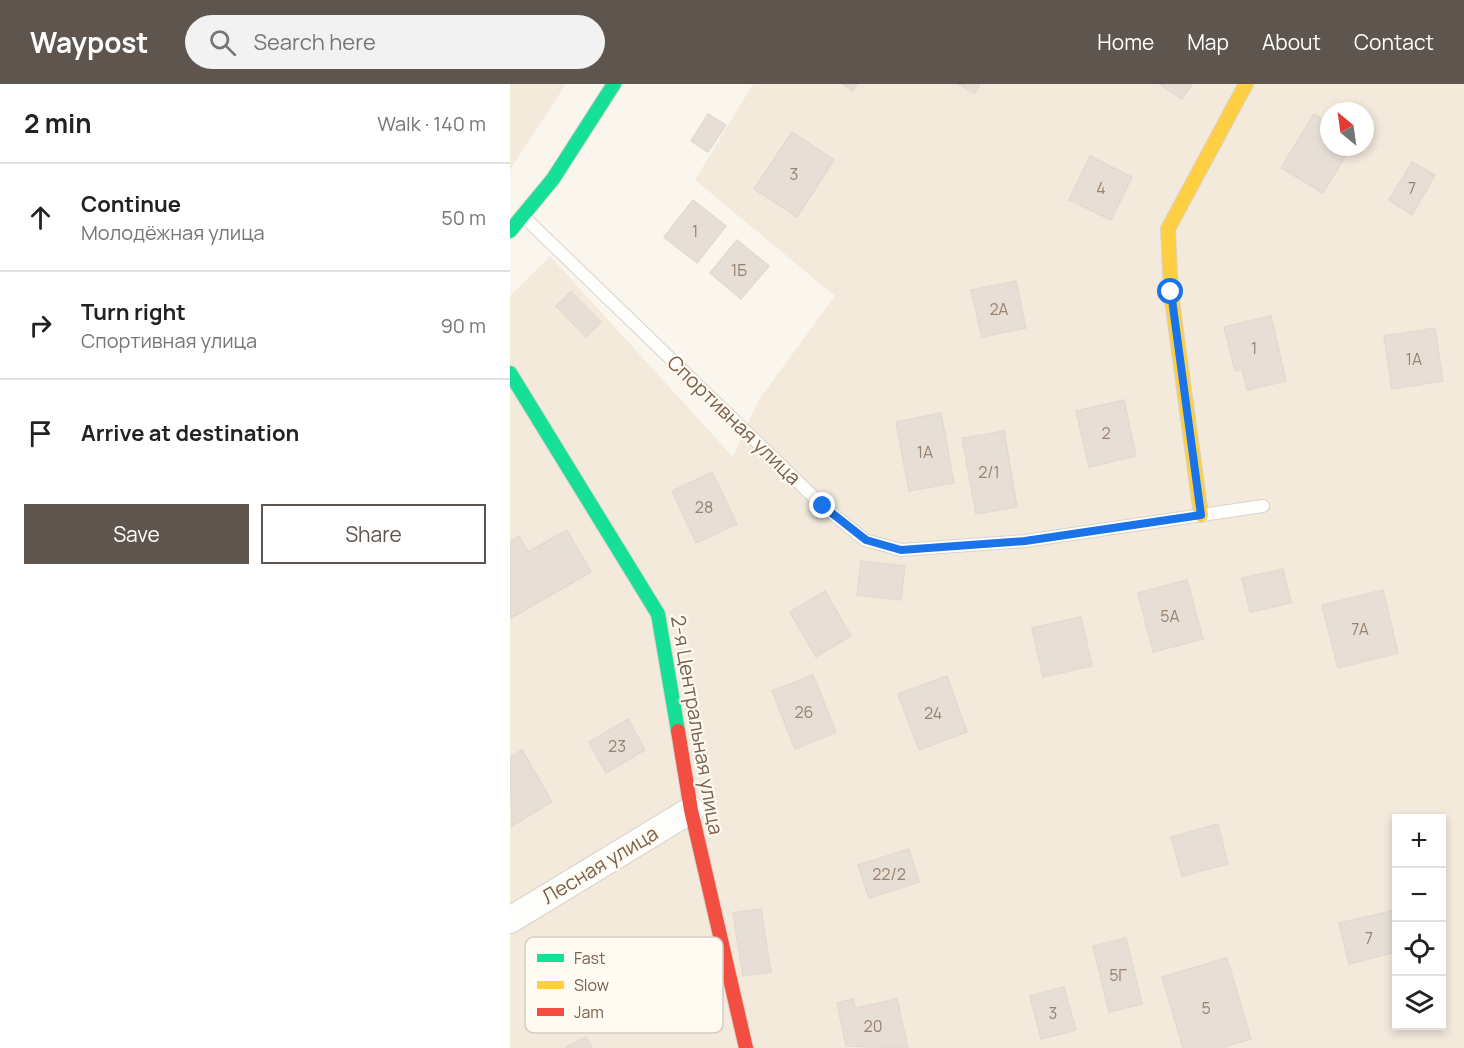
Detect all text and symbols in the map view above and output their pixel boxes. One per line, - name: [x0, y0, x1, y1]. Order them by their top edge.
- search box: [185, 15, 605, 69]
- text: Waypost: [30, 23, 149, 61]
- icon: search: [206, 26, 239, 59]
- text: Search here: [254, 27, 376, 57]
- text: Home: [1097, 28, 1154, 56]
- text: Map: [1187, 28, 1229, 56]
- text: About: [1262, 28, 1321, 56]
- text: Contact: [1354, 28, 1434, 56]
- north arrow: [1320, 102, 1374, 156]
- text: 2 min: [24, 105, 92, 141]
- text: Walk · 140 m: [377, 110, 486, 137]
- house number: 3: [790, 163, 798, 185]
- house number: 4: [1096, 177, 1106, 199]
- house number: 7: [1408, 177, 1416, 199]
- text: Continue: [81, 189, 181, 219]
- icon: ahead: [24, 201, 57, 234]
- text: 50 m: [441, 204, 486, 231]
- text: Молодёжная улица: [81, 219, 265, 246]
- house number: 1: [692, 220, 698, 242]
- house number: 1Б: [731, 259, 747, 281]
- route start: [1157, 278, 1183, 304]
- text: Turn right: [81, 297, 186, 327]
- house number: 2А: [990, 298, 1008, 320]
- icon: right: [24, 309, 57, 342]
- text: 90 m: [440, 312, 486, 339]
- text: Спортивная улица: [81, 327, 257, 354]
- house number: 1: [1251, 337, 1257, 359]
- house number: 1А: [1406, 348, 1422, 370]
- street label: Спортивная улица: [662, 349, 807, 491]
- icon: arrive: [24, 417, 57, 450]
- text: Arrive at destination: [81, 418, 299, 448]
- house number: 2: [1101, 422, 1111, 444]
- house number: 1А: [917, 441, 933, 463]
- house number: 2/1: [978, 461, 1000, 483]
- route end: [809, 492, 835, 518]
- house number: 28: [695, 496, 713, 518]
- button: Save: [24, 504, 249, 564]
- button: Share: [261, 504, 486, 564]
- house number: 5А: [1160, 605, 1180, 627]
- street label: 2-я Центральная улица: [665, 613, 730, 837]
- house number: 7А: [1351, 618, 1369, 640]
- house number: 26: [794, 701, 814, 723]
- house number: 24: [924, 702, 942, 724]
- house number: 23: [608, 735, 626, 757]
- map controls: [1392, 814, 1446, 1030]
- button: +: [1392, 814, 1446, 868]
- street label: Лесная улица: [537, 819, 663, 910]
- house number: 22/2: [872, 863, 906, 885]
- button: −: [1392, 868, 1446, 922]
- button: locate: [1392, 922, 1446, 976]
- house number: 7: [1365, 927, 1373, 949]
- legend: [525, 937, 723, 1033]
- text: Fast: [574, 947, 605, 969]
- house number: 5Г: [1109, 964, 1127, 986]
- text: Slow: [574, 974, 609, 996]
- button: layers: [1392, 976, 1446, 1030]
- house number: 5: [1201, 997, 1211, 1019]
- text: Jam: [574, 1001, 604, 1023]
- house number: 3: [1049, 1002, 1057, 1024]
- house number: 20: [864, 1015, 882, 1037]

